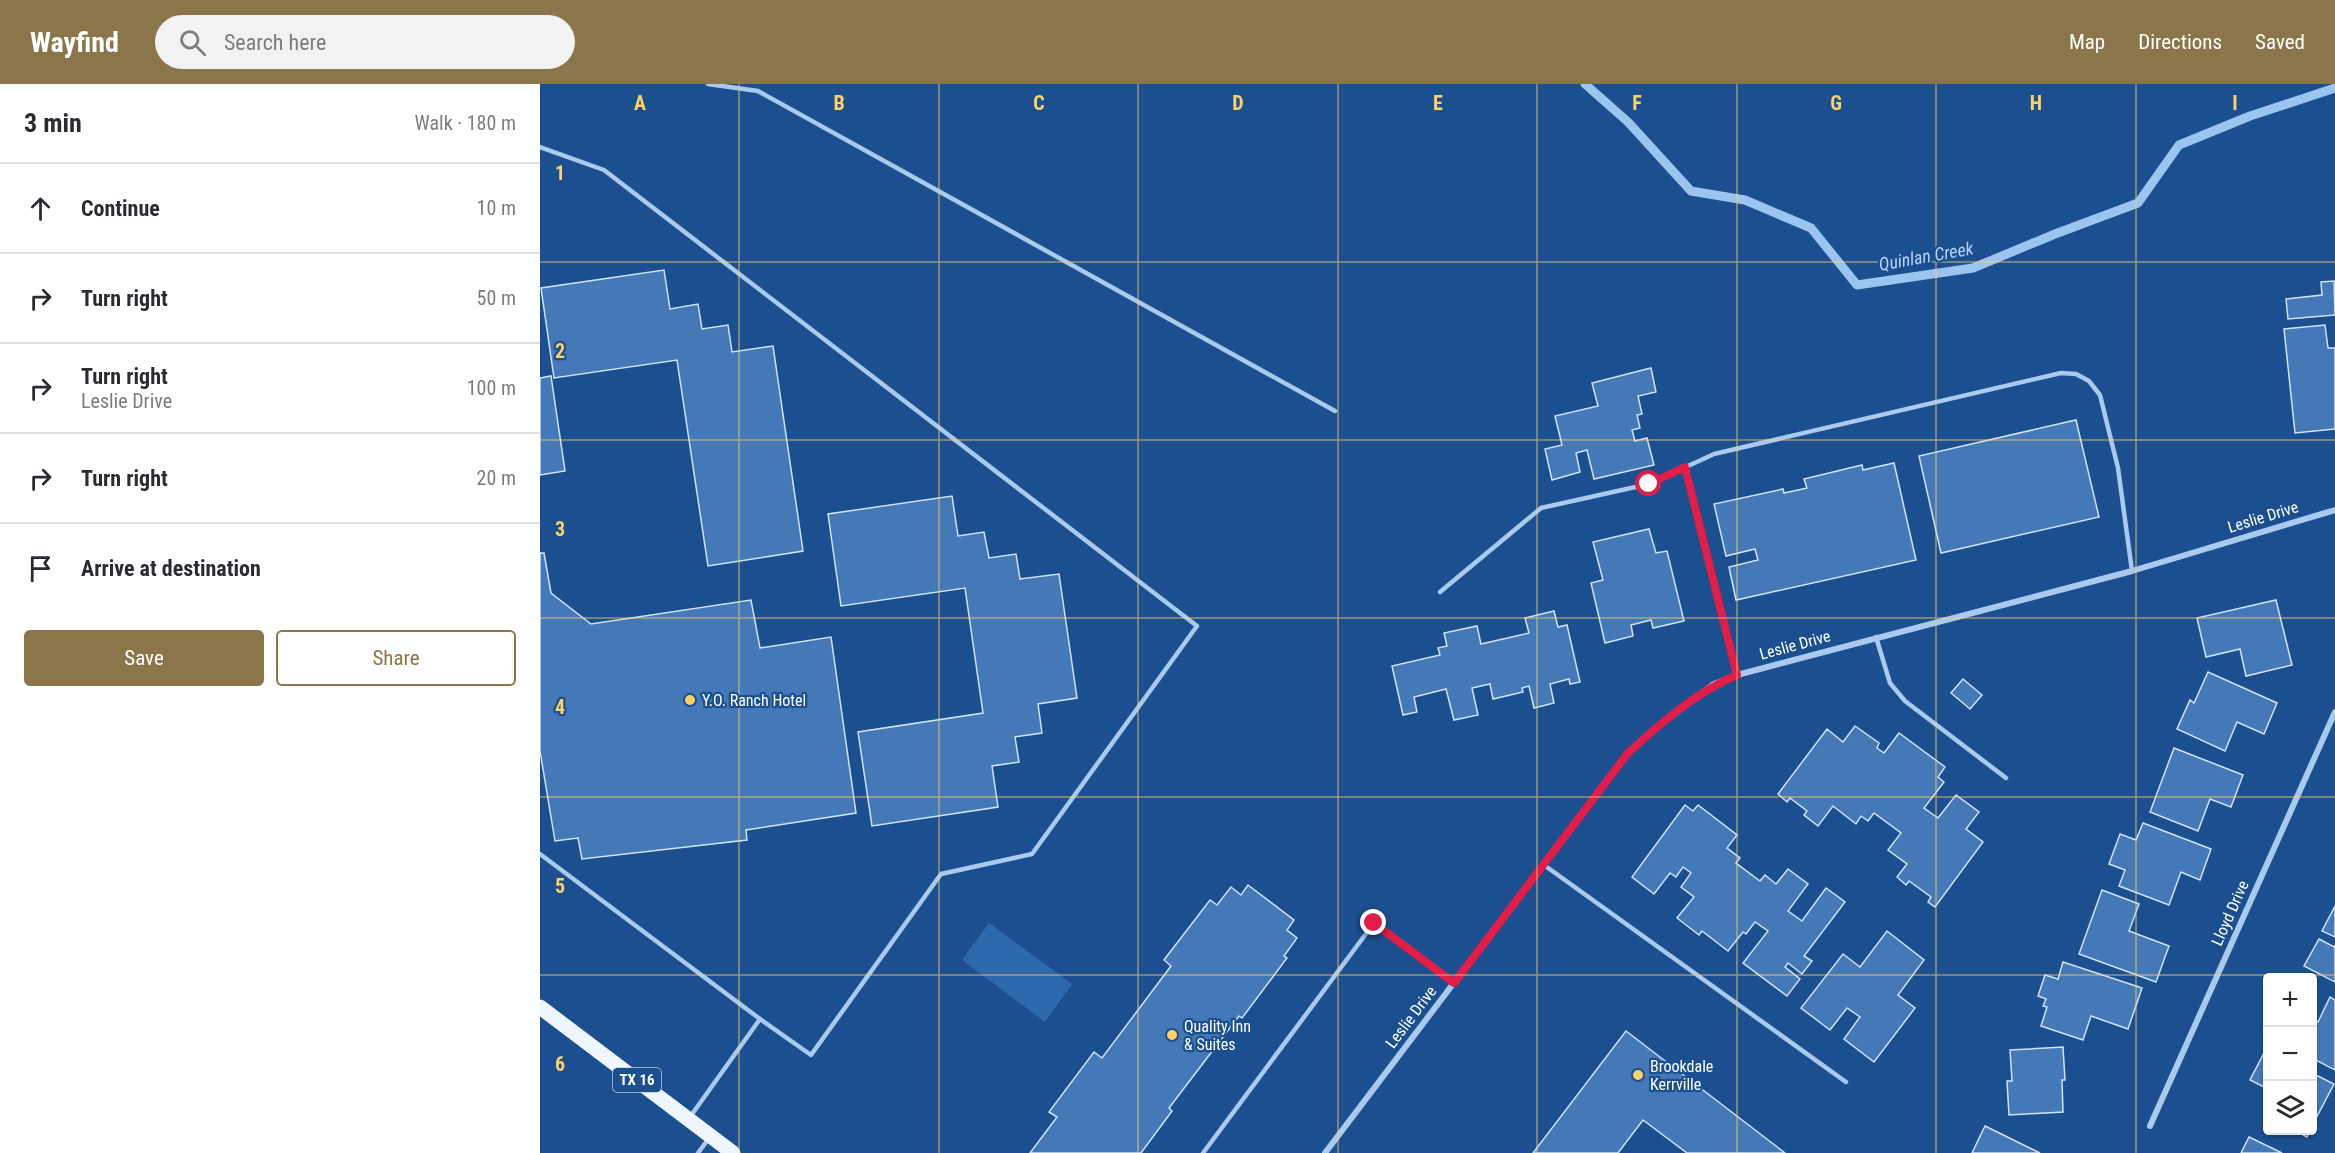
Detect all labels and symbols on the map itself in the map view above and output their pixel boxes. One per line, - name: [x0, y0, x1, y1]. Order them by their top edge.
- text: A: [634, 91, 646, 115]
- text: B: [833, 91, 845, 115]
- text: C: [1033, 91, 1045, 115]
- text: D: [1232, 91, 1244, 115]
- text: E: [1433, 91, 1443, 115]
- text: F: [1632, 91, 1642, 115]
- text: G: [1830, 91, 1842, 115]
- text: H: [2030, 91, 2042, 115]
- text: I: [2232, 91, 2238, 115]
- text: 1: [555, 161, 565, 185]
- water label: Quinlan Creek: [1877, 237, 1976, 275]
- text: 2: [555, 339, 565, 363]
- route start: [1635, 470, 1661, 496]
- street label: Leslie Drive: [2225, 497, 2301, 537]
- text: 3: [555, 517, 565, 541]
- street label: Leslie Drive: [1757, 626, 1833, 664]
- place label: Y.O. Ranch Hotel: [702, 691, 806, 710]
- marker: Y.O. Ranch Hotel: [683, 693, 697, 707]
- text: 4: [555, 695, 565, 719]
- text: 5: [555, 874, 565, 898]
- street label: Lloyd Drive: [2207, 877, 2253, 949]
- route end: [1360, 909, 1386, 935]
- street label: Leslie Drive: [1381, 982, 1441, 1052]
- place label: Quality Inn & Suites: [1184, 1017, 1251, 1054]
- marker: Quality Inn & Suites: [1165, 1028, 1179, 1042]
- text: 6: [555, 1052, 565, 1076]
- place label: Brookdale Kerrville: [1650, 1057, 1713, 1094]
- road number: TX 16: [613, 1068, 661, 1092]
- marker: Brookdale Kerrville: [1631, 1068, 1645, 1082]

